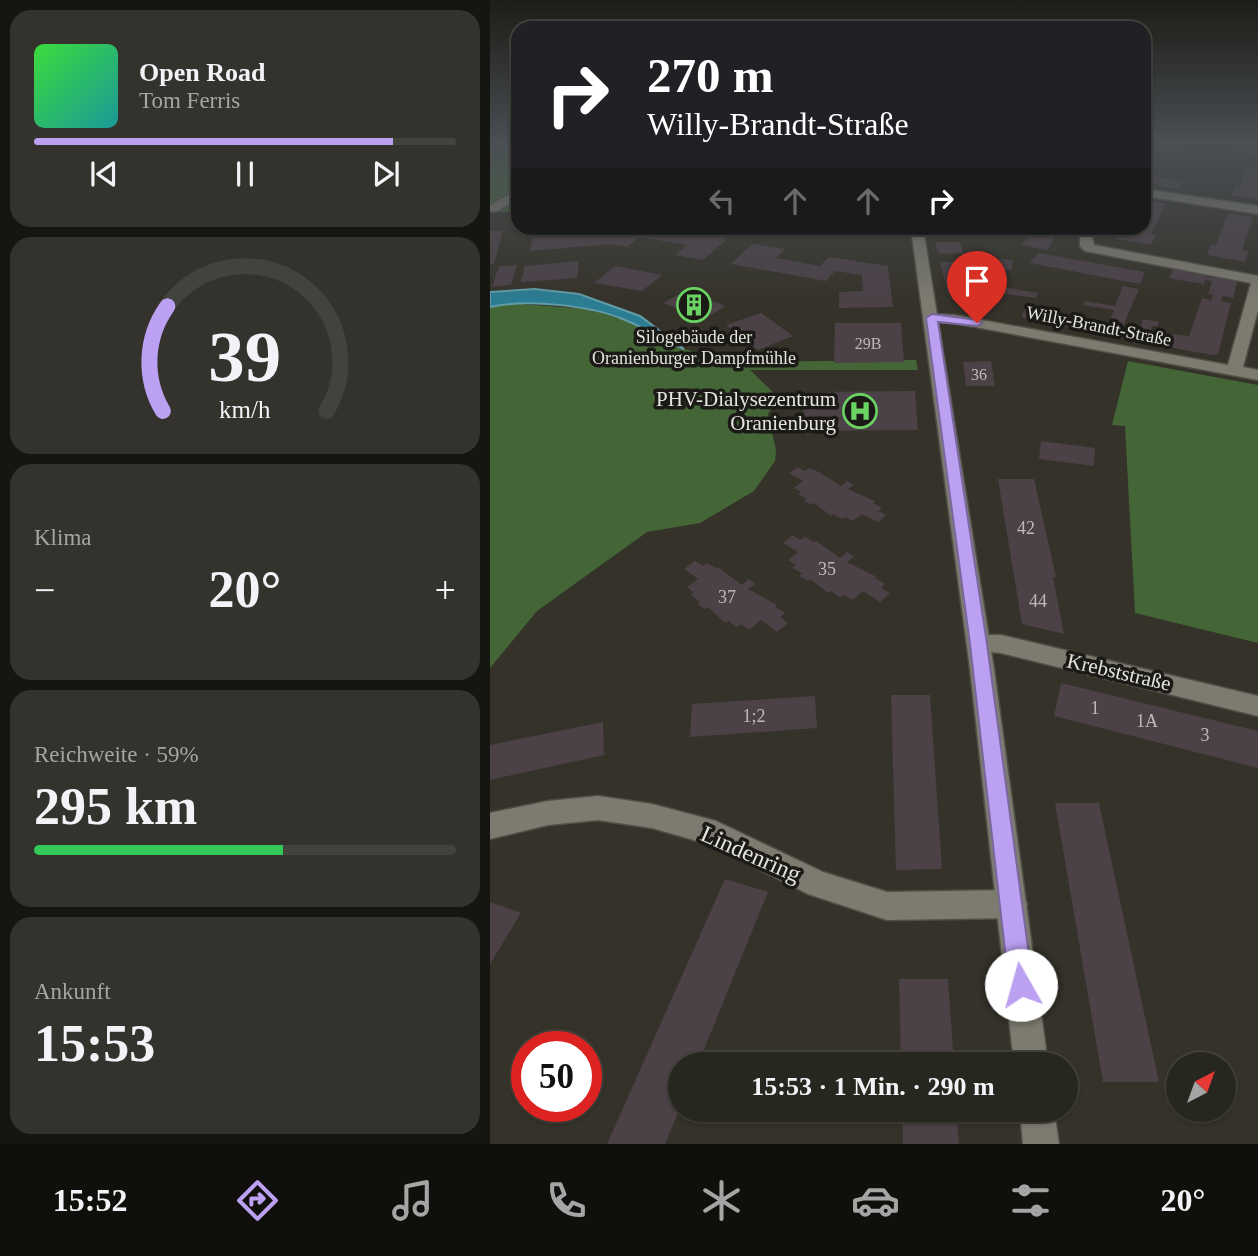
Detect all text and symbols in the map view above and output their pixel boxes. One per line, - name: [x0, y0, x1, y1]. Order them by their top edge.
- text: 270 m: [647, 48, 774, 103]
- icon: right: [532, 49, 623, 140]
- text: Open Road: [139, 58, 265, 87]
- text: Tom Ferris: [139, 88, 240, 113]
- text: Willy-Brandt-Straße: [647, 106, 909, 142]
- icon: previous: [85, 155, 123, 193]
- icon: pause: [226, 155, 264, 193]
- icon: next: [367, 155, 405, 193]
- icon: left: [703, 182, 741, 220]
- icon: ahead: [776, 182, 814, 220]
- icon: ahead: [849, 182, 887, 220]
- icon: right: [922, 182, 960, 220]
- pin: [947, 251, 1007, 323]
- icon: arrive: [958, 262, 996, 300]
- building icon: Silogebäude der Oranienburger Dampfmühle: [675, 286, 713, 324]
- street label: Willy-Brandt-Straße: [1025, 302, 1173, 350]
- text: 39: [209, 317, 281, 398]
- place label: Silogebäude der Oranienburger Dampfmühle: [592, 327, 796, 368]
- house number: 29B: [855, 335, 881, 352]
- house number: 36: [971, 366, 987, 383]
- place label: PHV-Dialysezentrum Oranienburg: [656, 387, 836, 435]
- hospital icon: PHV-Dialysezentrum Oranienburg: [841, 392, 879, 430]
- text: km/h: [219, 396, 271, 423]
- house number: 42: [1017, 518, 1035, 538]
- text: Klima: [34, 525, 92, 550]
- house number: 35: [818, 559, 836, 579]
- text: 20°: [209, 561, 281, 618]
- text: −: [34, 569, 55, 611]
- text: +: [435, 569, 456, 611]
- house number: 37: [718, 587, 736, 607]
- house number: 44: [1029, 591, 1047, 611]
- street label: Krebststraße: [1065, 648, 1173, 696]
- house number: 1: [1091, 698, 1100, 718]
- house number: 1;2: [742, 706, 766, 726]
- house number: 1A: [1136, 711, 1158, 731]
- house number: 3: [1201, 725, 1210, 745]
- text: Reichweite · 59%: [34, 742, 199, 767]
- text: 295 km: [34, 778, 197, 835]
- street label: Lindenring: [697, 820, 805, 888]
- position arrow: [984, 948, 1058, 1022]
- text: Ankunft: [34, 979, 111, 1004]
- text: 15:53: [34, 1015, 155, 1072]
- speed limit sign: 50: [511, 1031, 602, 1122]
- north arrow: [1166, 1052, 1236, 1122]
- map controls: [1166, 1052, 1236, 1122]
- text: 15:53 · 1 Min. · 290 m: [751, 1072, 995, 1101]
- icon: directions: [233, 1176, 282, 1225]
- icon: music: [388, 1176, 437, 1225]
- icon: phone: [542, 1176, 591, 1225]
- icon: climate: [697, 1176, 746, 1225]
- icon: car: [851, 1176, 900, 1225]
- icon: filters: [1006, 1176, 1055, 1225]
- text: 15:52: [53, 1182, 127, 1218]
- text: 20°: [1160, 1182, 1205, 1218]

